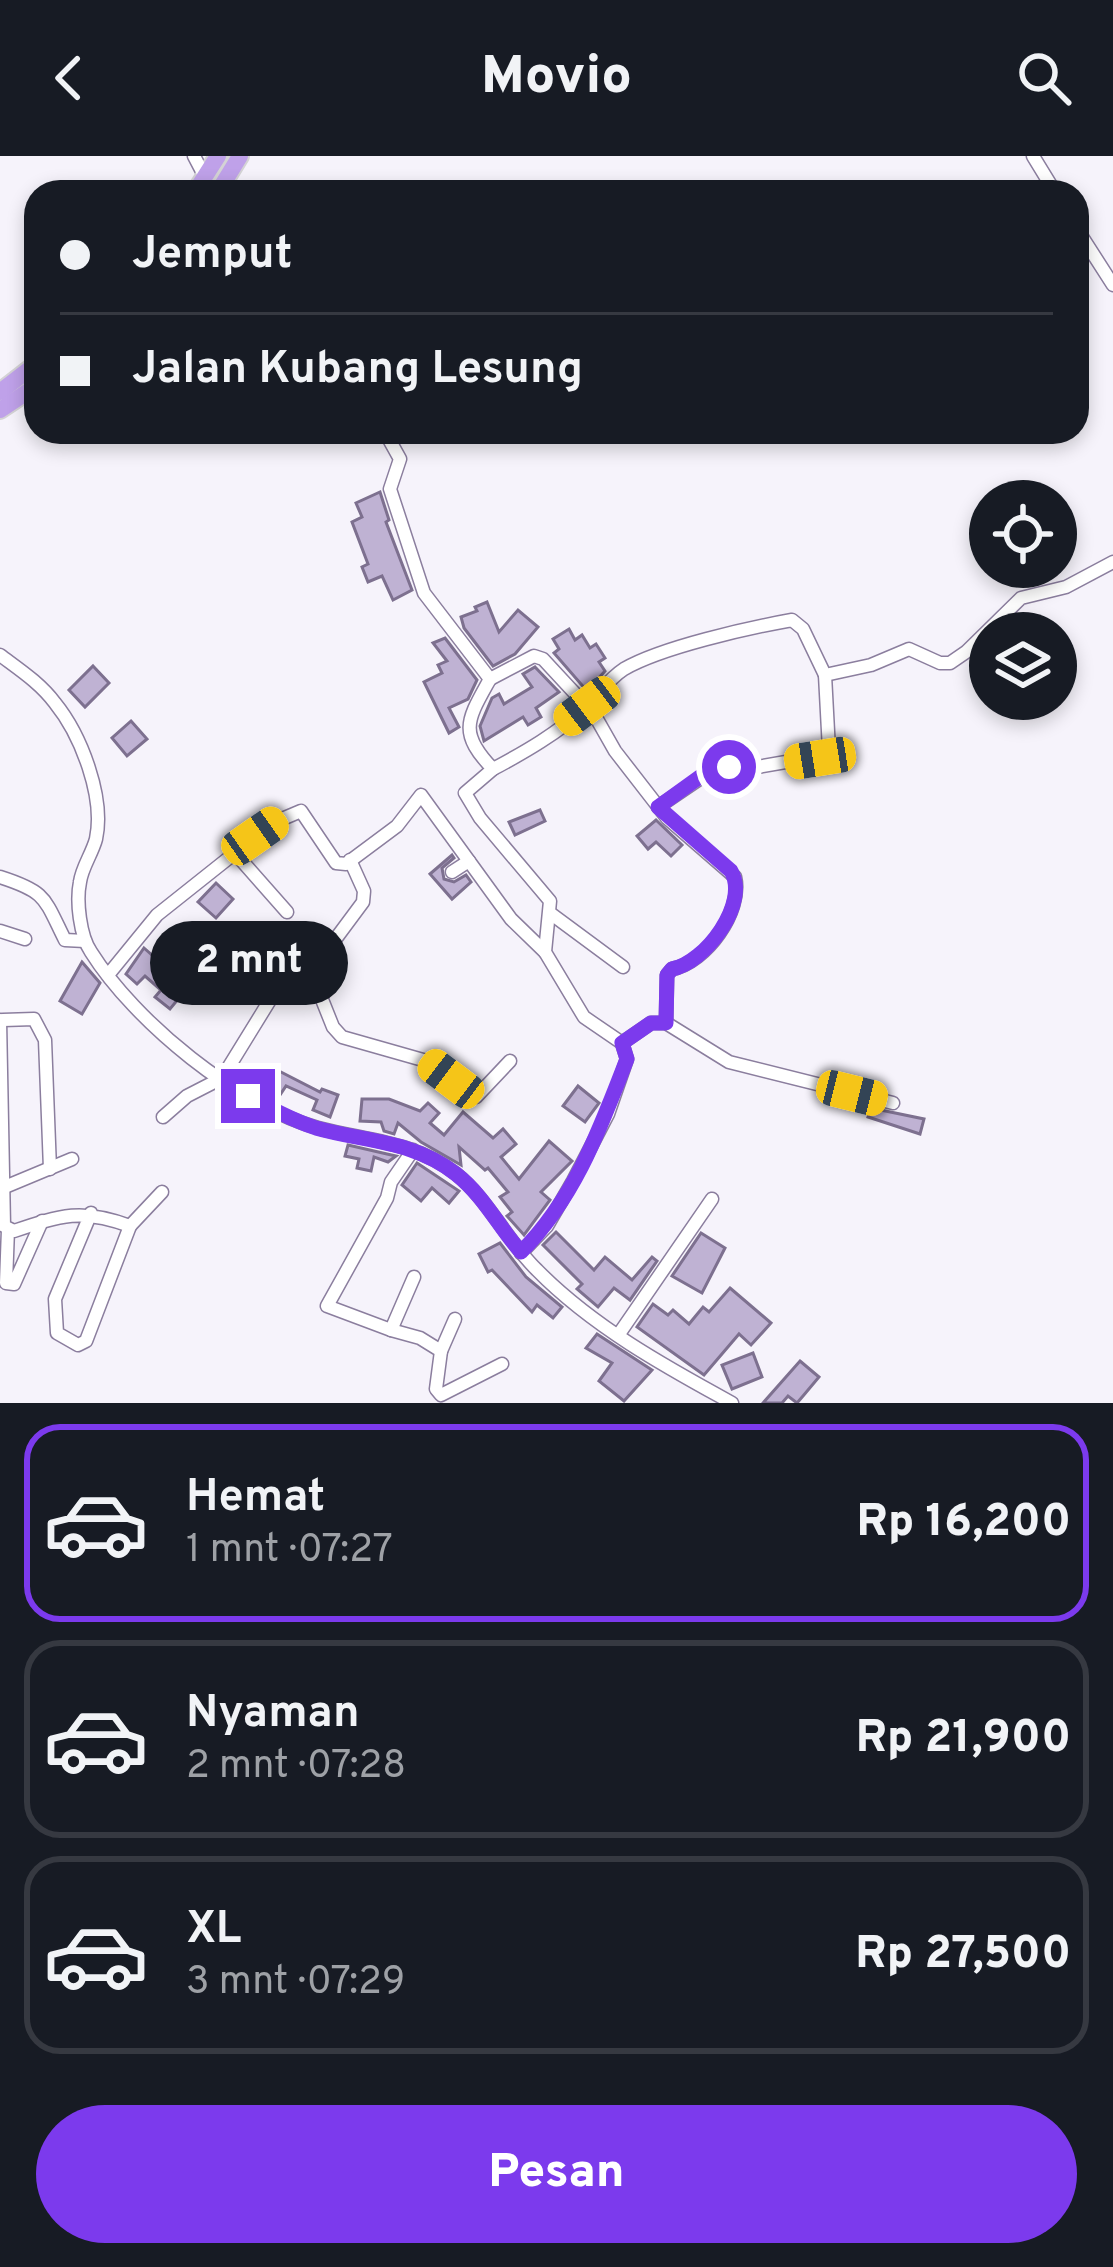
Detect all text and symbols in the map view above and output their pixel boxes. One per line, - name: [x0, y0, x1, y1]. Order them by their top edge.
- text: Movio: [481, 44, 632, 113]
- icon: back: [36, 45, 102, 111]
- icon: search: [1011, 45, 1077, 111]
- text: Jemput: [132, 227, 292, 284]
- text: Jalan Kubang Lesung: [132, 342, 583, 399]
- map controls: [969, 480, 1077, 720]
- button: locate: [969, 480, 1077, 588]
- button: layers: [969, 612, 1077, 720]
- car: [547, 670, 627, 742]
- car: [782, 735, 858, 781]
- route start: [702, 740, 756, 794]
- car: [215, 801, 295, 871]
- callout: 2 mnt: [149, 922, 347, 1006]
- text: 2 mnt: [196, 938, 302, 987]
- car: [411, 1043, 491, 1115]
- car: [813, 1067, 891, 1119]
- route end: [221, 1069, 275, 1123]
- icon: car: [42, 1469, 150, 1577]
- text: Hemat: [186, 1470, 325, 1527]
- text: Rp 16,200: [857, 1495, 1071, 1552]
- text: 1 mnt · 07:27: [186, 1527, 393, 1576]
- icon: car: [42, 1685, 150, 1793]
- text: Nyaman: [186, 1686, 360, 1743]
- text: Rp 21,900: [856, 1711, 1071, 1768]
- text: 2 mnt · 07:28: [186, 1743, 406, 1792]
- icon: car: [42, 1901, 150, 2009]
- text: XL: [186, 1902, 241, 1959]
- text: Rp 27,500: [855, 1927, 1071, 1984]
- text: 3 mnt · 07:29: [186, 1959, 405, 2008]
- button: Pesan: [36, 2105, 1077, 2243]

